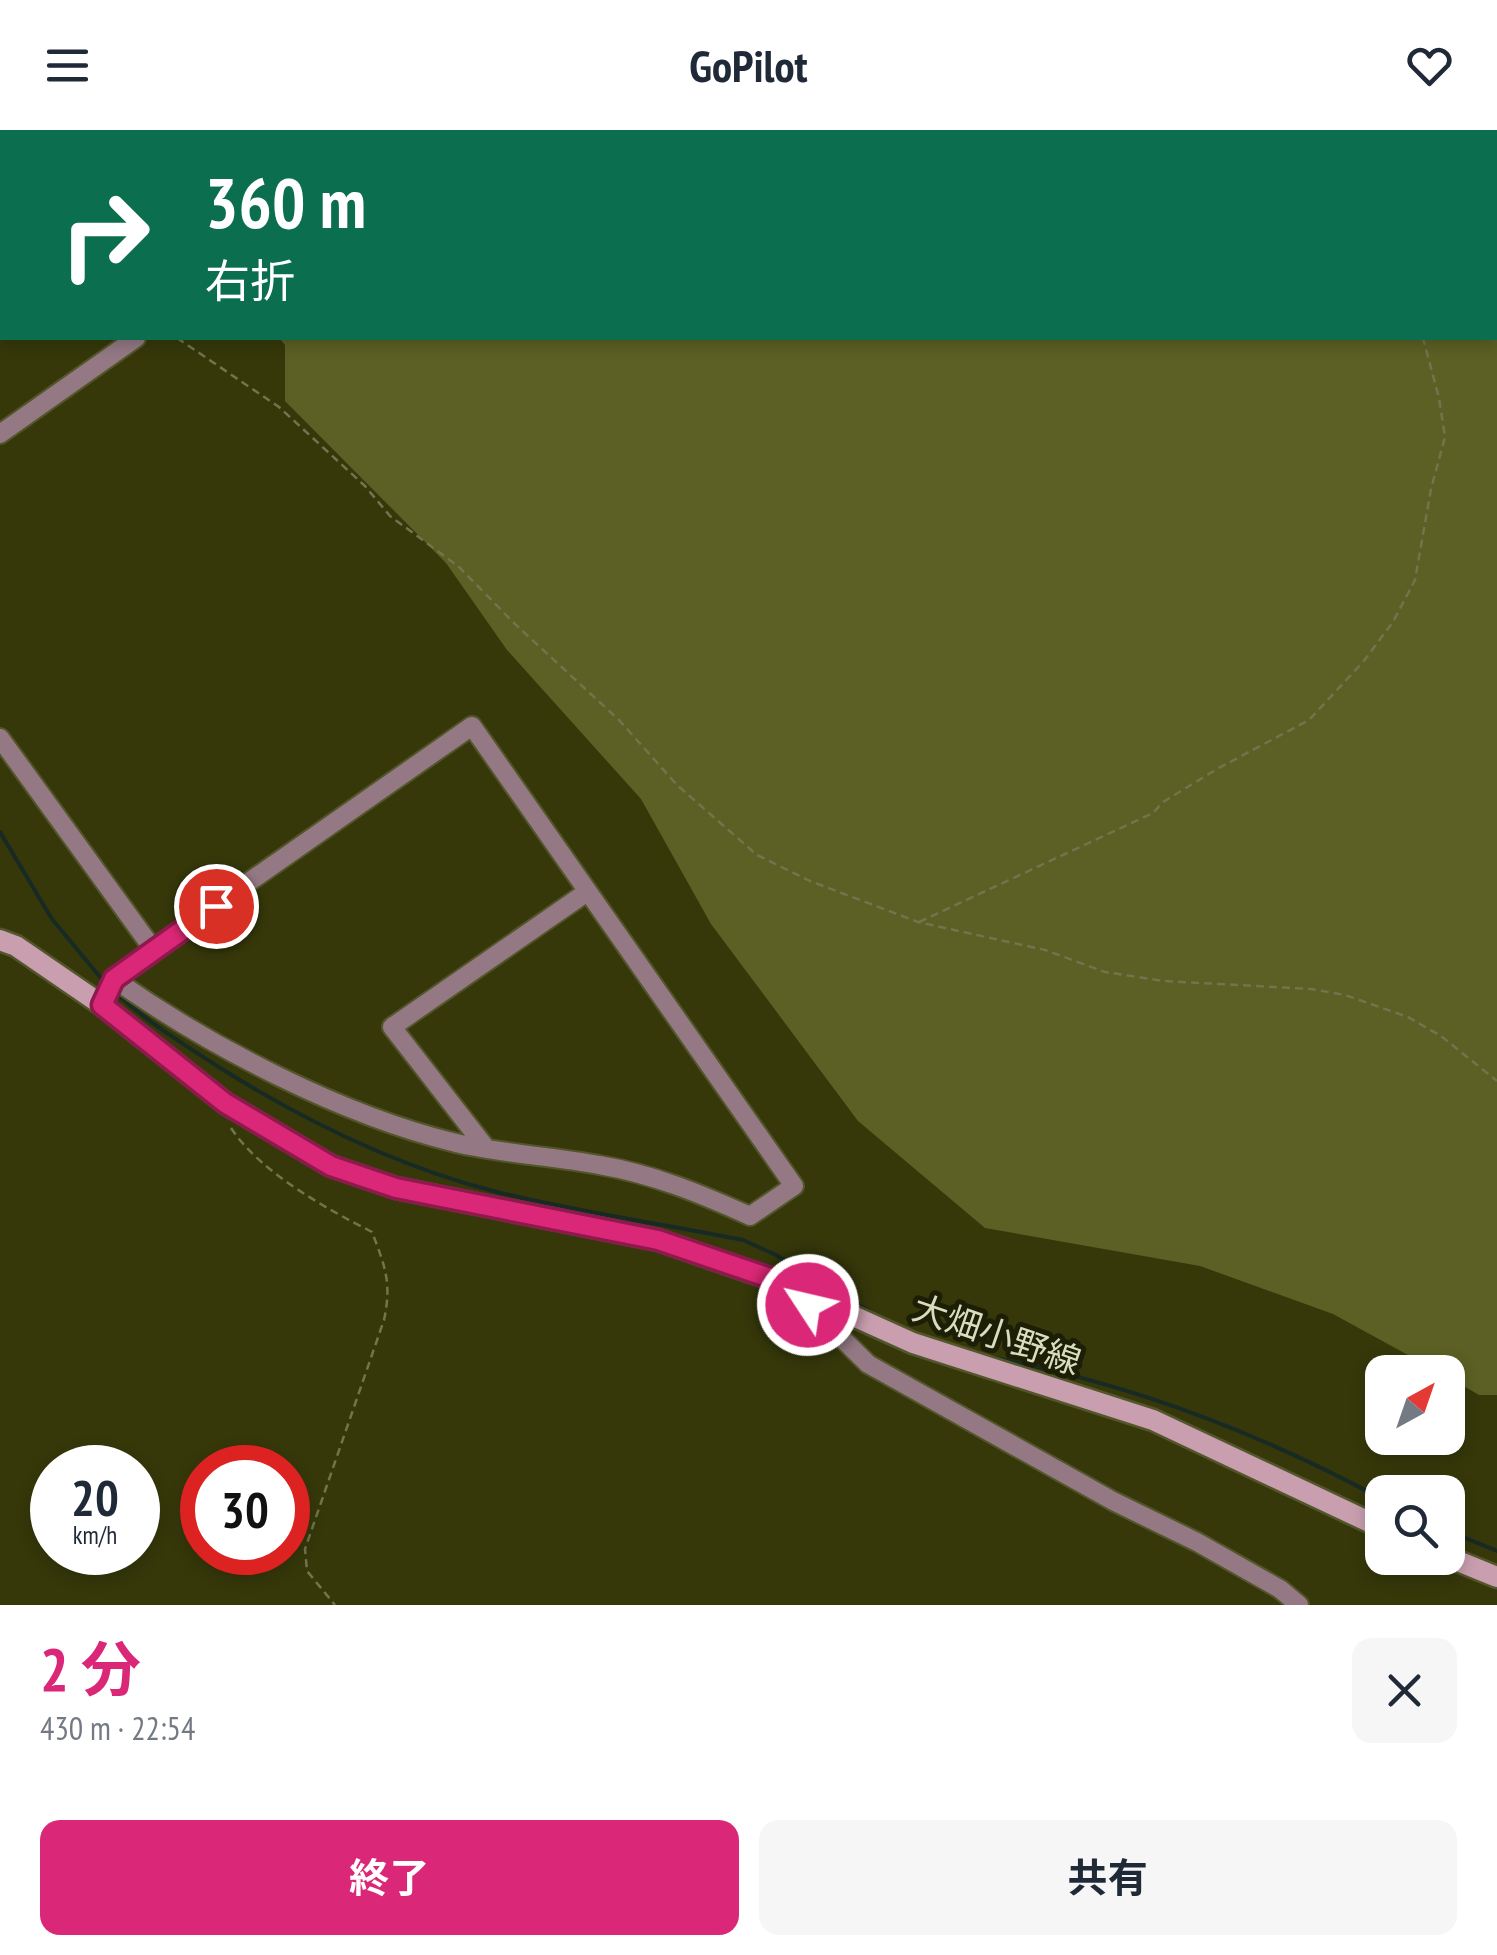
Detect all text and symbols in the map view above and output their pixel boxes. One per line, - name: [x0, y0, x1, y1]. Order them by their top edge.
- text: GoPilot: [689, 36, 808, 94]
- icon: menu: [40, 38, 95, 93]
- icon: heart: [1402, 38, 1457, 93]
- text: 360 m: [205, 157, 366, 247]
- icon: right: [40, 170, 170, 300]
- text: 右折: [205, 251, 295, 309]
- pin: [174, 864, 259, 949]
- icon: arrive: [189, 879, 244, 934]
- position arrow: [756, 1253, 860, 1357]
- street label: 大畑小野線: [907, 1284, 1087, 1384]
- north arrow: [1365, 1355, 1465, 1455]
- map controls: [1365, 1355, 1465, 1575]
- speed limit sign: 30: [180, 1445, 310, 1575]
- text: 20: [71, 1465, 119, 1530]
- button: search: [1365, 1475, 1465, 1575]
- text: km/h: [73, 1519, 117, 1551]
- text: 2 分: [40, 1630, 141, 1708]
- button: close: [1352, 1638, 1457, 1743]
- text: 430 m · 22:54: [40, 1707, 195, 1749]
- button: 終了: [40, 1820, 739, 1935]
- button: 共有: [759, 1820, 1457, 1935]

